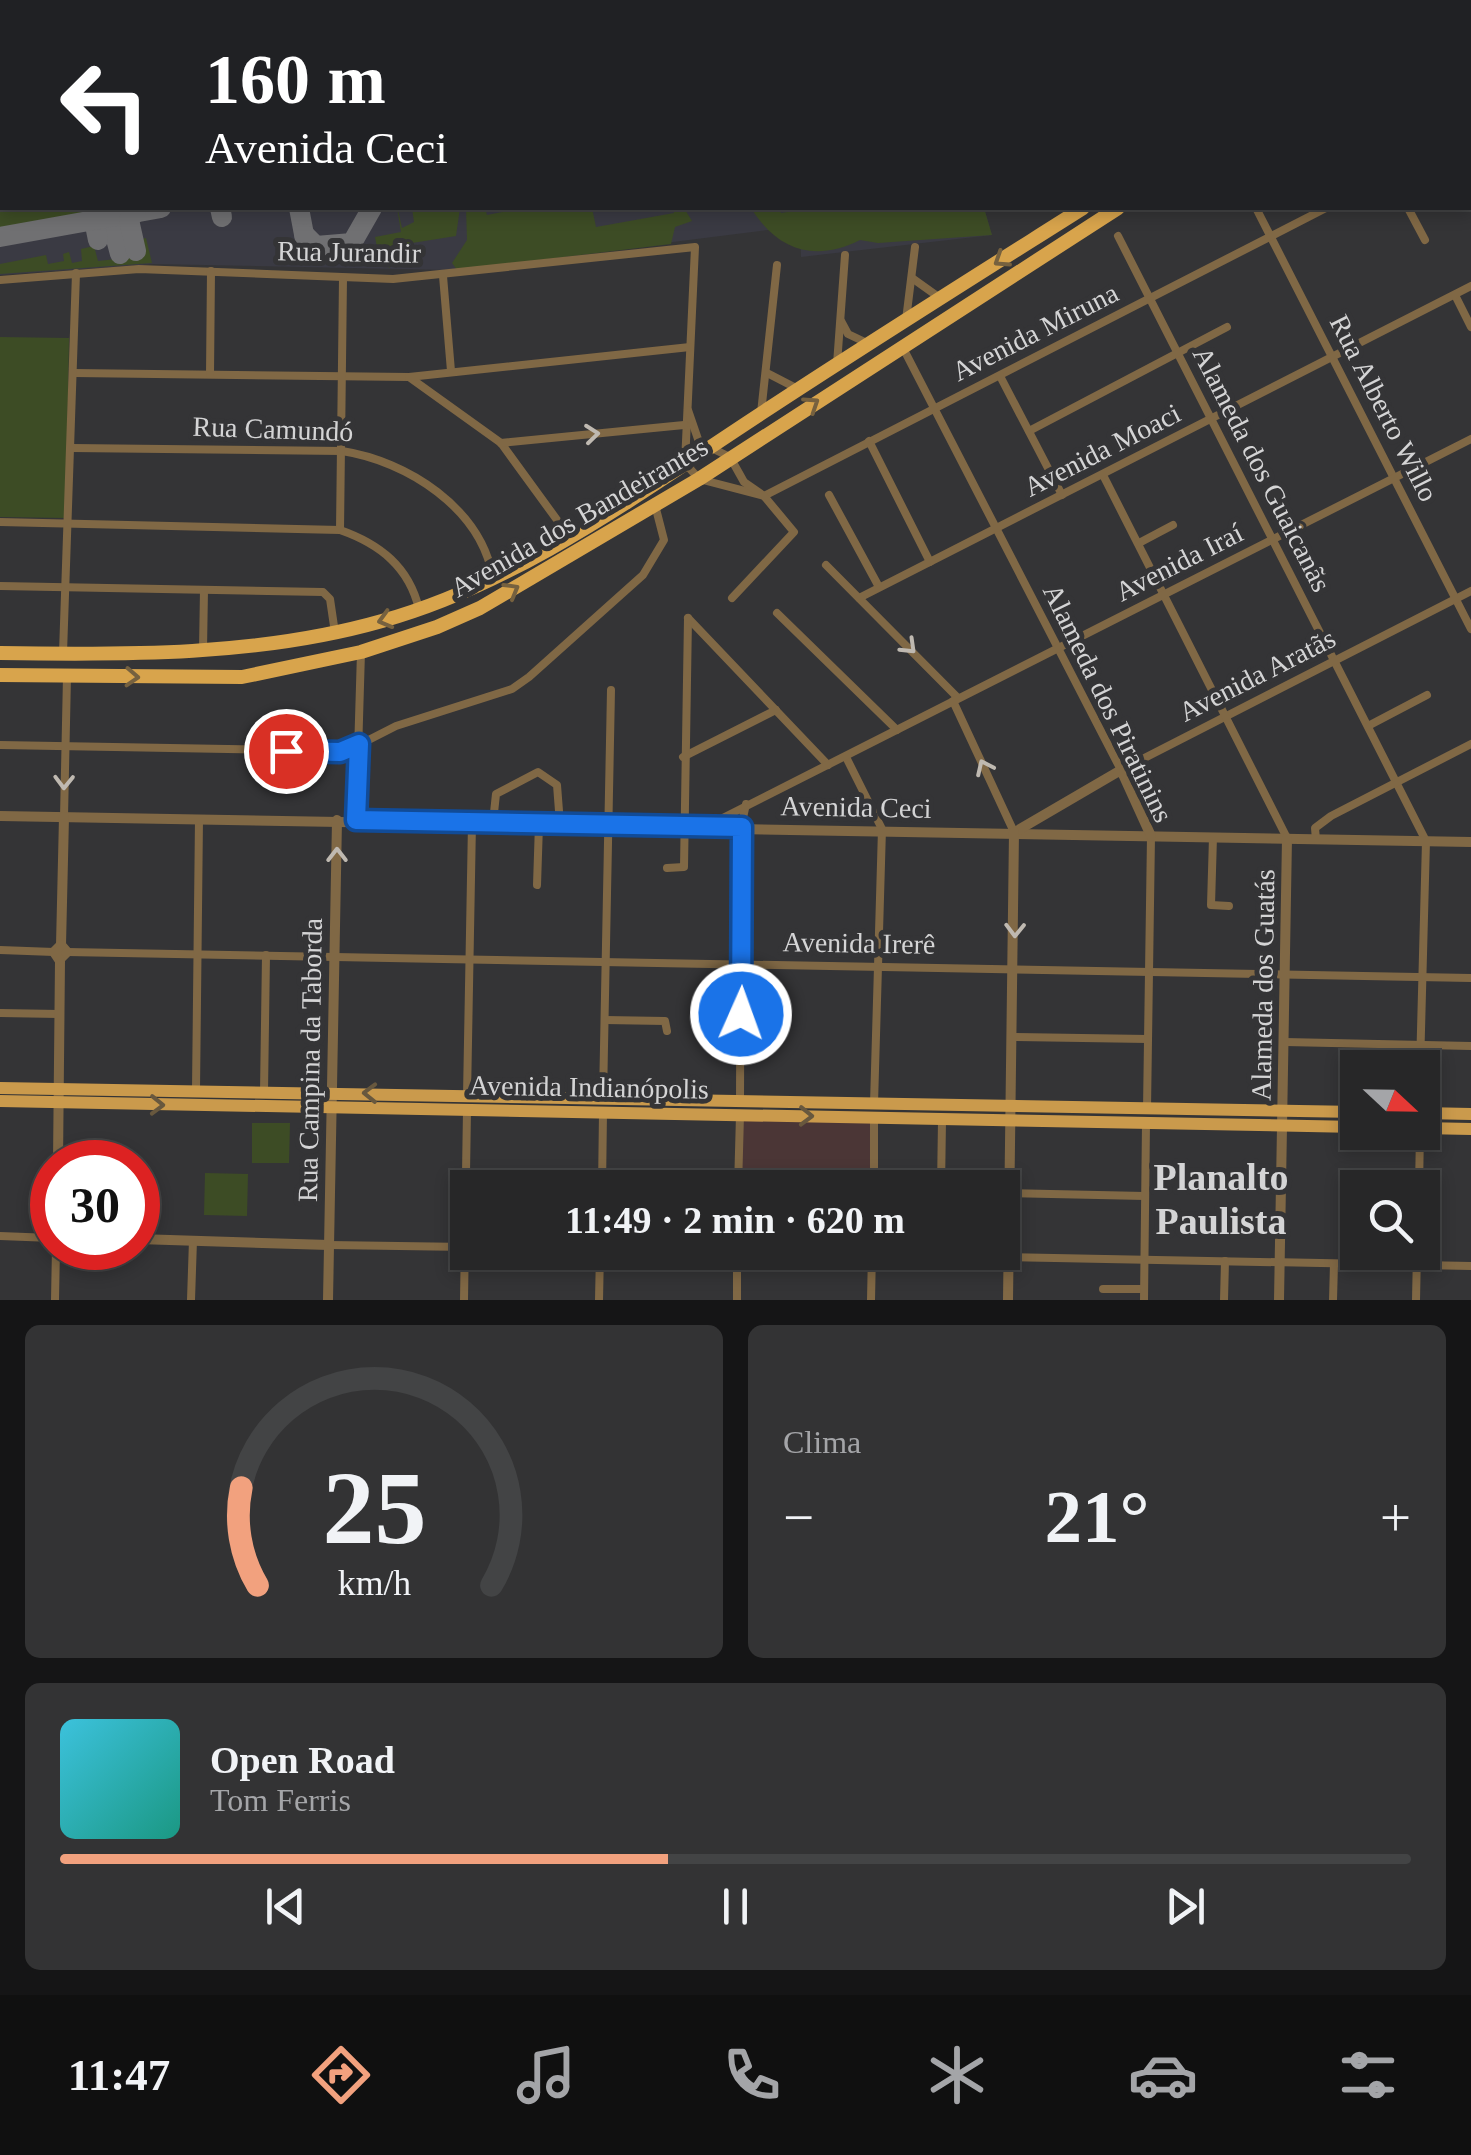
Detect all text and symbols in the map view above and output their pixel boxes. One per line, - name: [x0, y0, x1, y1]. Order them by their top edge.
- icon: left: [40, 40, 170, 170]
- text: 160 m: [205, 41, 386, 118]
- text: Avenida Ceci: [205, 123, 448, 173]
- street label: Rua Jurandir: [277, 235, 422, 269]
- one-way arrow: [994, 248, 1012, 267]
- street label: Avenida Miruna: [947, 277, 1124, 387]
- street label: Rua Alberto Willo: [1324, 310, 1444, 506]
- street label: Alameda dos Guaicanãs: [1187, 341, 1337, 597]
- street label: Avenida Moaci: [1019, 397, 1186, 503]
- one-way arrow: [801, 398, 819, 417]
- street label: Rua Camundó: [192, 411, 354, 447]
- one-way arrow: [585, 423, 601, 445]
- street label: Avenida dos Bandeirantes: [445, 431, 713, 603]
- street label: Avenida Iraí: [1110, 517, 1248, 607]
- street label: Alameda dos Piratinins: [1037, 579, 1179, 827]
- one-way arrow: [501, 582, 519, 602]
- one-way arrow: [377, 608, 394, 629]
- street label: Avenida Aratãs: [1174, 622, 1340, 728]
- one-way arrow: [898, 635, 916, 653]
- one-way arrow: [125, 666, 141, 687]
- pin: [244, 709, 329, 794]
- icon: arrive: [259, 724, 314, 779]
- one-way arrow: [977, 759, 997, 777]
- one-way arrow: [54, 774, 75, 790]
- street label: Avenida Ceci: [780, 790, 932, 824]
- one-way arrow: [326, 846, 348, 862]
- street label: Alameda dos Guatás: [1245, 869, 1281, 1101]
- street label: Rua Campina da Taborda: [292, 917, 328, 1202]
- one-way arrow: [1004, 922, 1026, 938]
- street label: Avenida Irerê: [782, 926, 936, 960]
- position arrow: [689, 962, 793, 1066]
- north arrow: [1340, 1050, 1440, 1150]
- map controls: [1340, 1050, 1440, 1270]
- street label: Avenida Indianópolis: [469, 1069, 709, 1105]
- one-way arrow: [361, 1083, 377, 1104]
- one-way arrow: [150, 1094, 166, 1115]
- one-way arrow: [798, 1106, 814, 1127]
- speed limit sign: 30: [30, 1140, 160, 1270]
- district label: Planalto Paulista: [1153, 1156, 1289, 1242]
- button: search: [1340, 1170, 1440, 1270]
- text: 11:49 · 2 min · 620 m: [565, 1199, 905, 1241]
- text: Clima: [783, 1424, 861, 1460]
- text: 25: [322, 1450, 426, 1565]
- text: 21°: [1045, 1475, 1150, 1558]
- text: −: [783, 1487, 814, 1548]
- text: +: [1380, 1487, 1411, 1548]
- text: km/h: [337, 1563, 411, 1603]
- text: Open Road: [210, 1739, 395, 1781]
- text: Tom Ferris: [210, 1782, 351, 1818]
- icon: previous: [258, 1879, 313, 1934]
- icon: pause: [708, 1879, 763, 1934]
- icon: next: [1158, 1879, 1213, 1934]
- icon: directions: [306, 2040, 376, 2110]
- icon: music: [511, 2040, 581, 2110]
- icon: phone: [717, 2040, 787, 2110]
- icon: climate: [922, 2040, 992, 2110]
- icon: car: [1128, 2040, 1198, 2110]
- icon: filters: [1333, 2040, 1403, 2110]
- text: 11:47: [68, 2050, 170, 2100]

